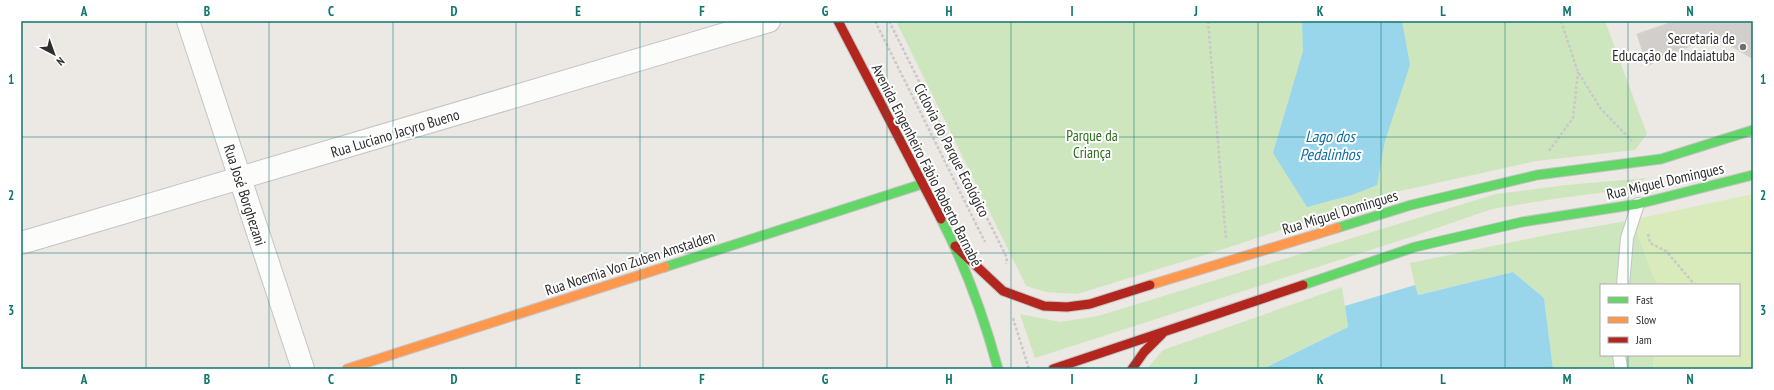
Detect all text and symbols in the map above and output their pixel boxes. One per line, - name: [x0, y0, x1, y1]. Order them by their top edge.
- text: A: [80, 3, 88, 20]
- text: B: [204, 3, 210, 20]
- text: C: [328, 3, 334, 20]
- text: D: [451, 3, 458, 20]
- text: E: [575, 3, 581, 20]
- text: F: [699, 3, 705, 20]
- text: G: [822, 3, 829, 20]
- text: H: [946, 3, 953, 20]
- text: I: [1070, 3, 1074, 20]
- text: J: [1193, 3, 1198, 20]
- text: K: [1317, 3, 1324, 20]
- text: L: [1440, 3, 1446, 20]
- text: M: [1563, 3, 1572, 20]
- text: N: [1686, 3, 1694, 20]
- place label: Secretaria de Educação de Indaiatuba: [1612, 29, 1735, 65]
- north arrow: [34, 34, 74, 74]
- marker: Secretaria de Educação de Indaiatuba: [1738, 42, 1748, 52]
- text: N: [54, 54, 67, 69]
- street label: Avenida Engenheiro Fábio Roberto Barnabé: [868, 61, 986, 269]
- text: 1: [8, 71, 14, 88]
- text: 1: [1760, 71, 1766, 88]
- street label: Ciclovia do Parque Ecológico: [910, 80, 994, 220]
- street label: Rua Luciano Jacyro Bueno: [328, 104, 462, 162]
- park label: Parque da Criança: [1066, 126, 1118, 162]
- water label: Lago dos Pedalinhos: [1300, 126, 1362, 164]
- street label: Rua José Borghezani: [220, 142, 270, 248]
- street label: Rua Miguel Domingues: [1605, 158, 1725, 204]
- street label: Rua Miguel Domingues: [1280, 185, 1400, 239]
- text: 2: [8, 187, 14, 204]
- text: 2: [1760, 187, 1766, 204]
- street label: Rua Noemia Von Zuben Amstalden: [543, 227, 717, 299]
- legend: [1600, 284, 1740, 356]
- text: Fast: [1636, 292, 1654, 307]
- text: 3: [8, 302, 14, 319]
- text: 3: [1760, 302, 1766, 319]
- text: Slow: [1636, 312, 1657, 327]
- text: Jam: [1635, 332, 1652, 347]
- text: A: [80, 371, 88, 388]
- text: B: [204, 371, 210, 388]
- text: C: [328, 371, 334, 388]
- text: D: [451, 371, 458, 388]
- text: E: [575, 371, 581, 388]
- text: F: [699, 371, 705, 388]
- text: G: [822, 371, 829, 388]
- text: H: [946, 371, 953, 388]
- text: I: [1070, 371, 1074, 388]
- text: J: [1193, 371, 1198, 388]
- text: K: [1317, 371, 1324, 388]
- text: L: [1440, 371, 1446, 388]
- text: M: [1563, 371, 1572, 388]
- text: N: [1686, 371, 1694, 388]

